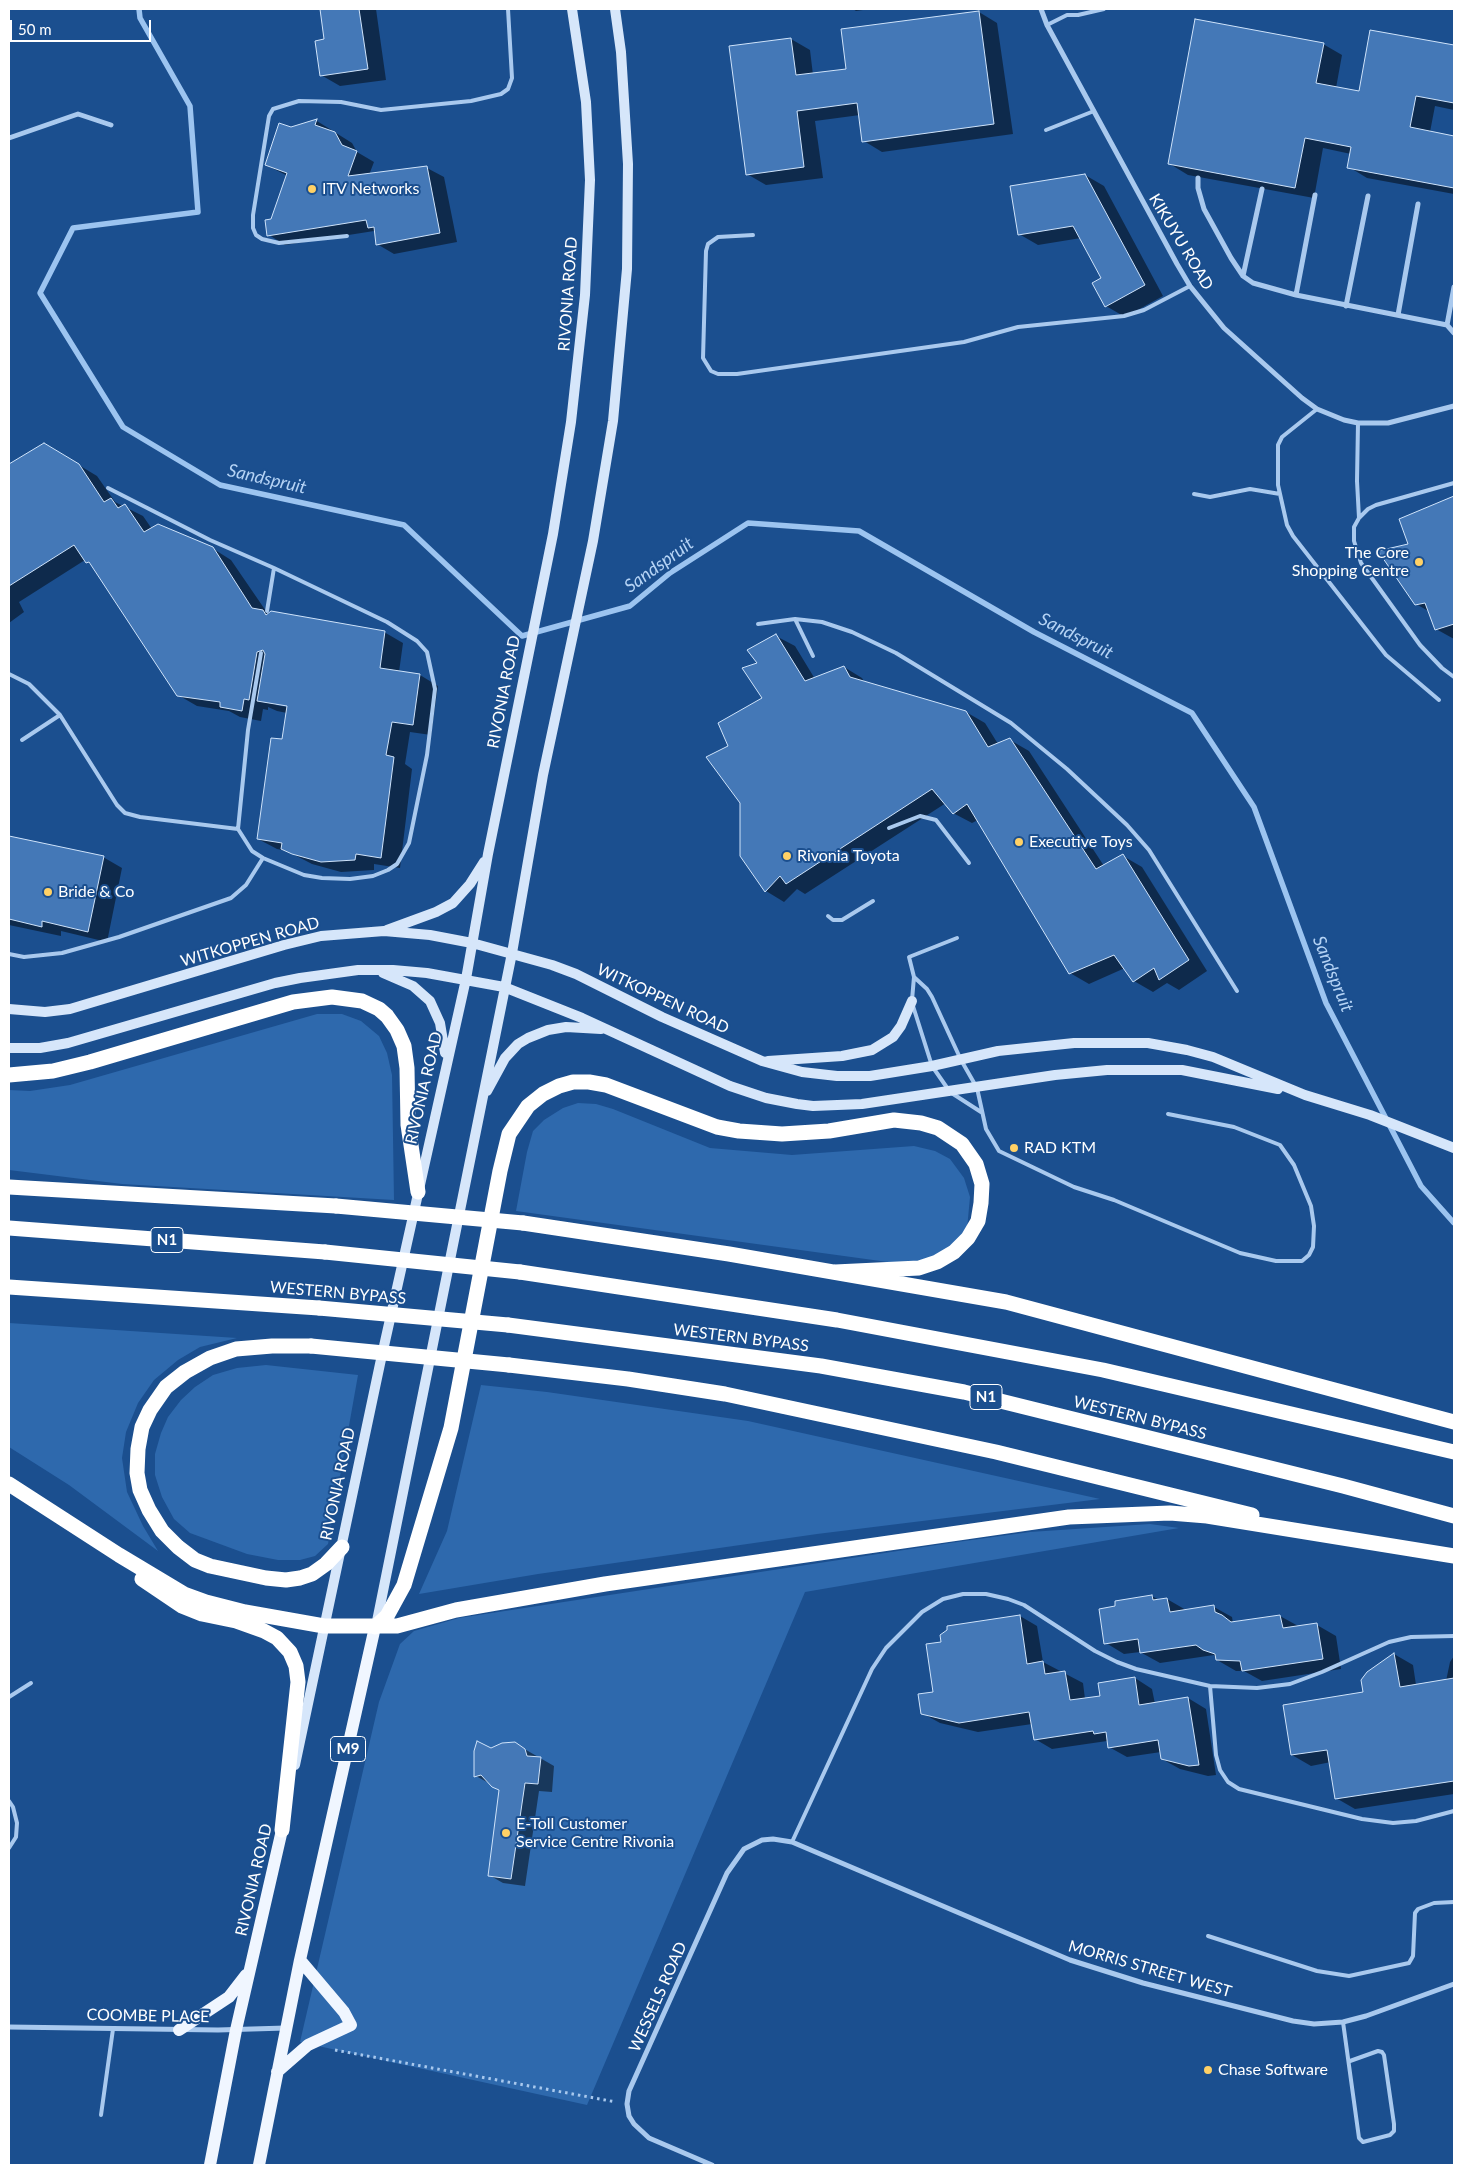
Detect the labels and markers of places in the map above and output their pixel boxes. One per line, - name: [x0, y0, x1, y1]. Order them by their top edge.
- place label: ITV Networks: [322, 179, 419, 199]
- marker: ITV Networks: [306, 183, 318, 195]
- place label: The Core Shopping Centre: [1292, 543, 1409, 581]
- marker: The Core Shopping Centre: [1413, 556, 1425, 568]
- place label: Executive Toys: [1029, 832, 1133, 852]
- marker: Executive Toys: [1013, 836, 1025, 848]
- place label: Rivonia Toyota: [797, 846, 900, 866]
- marker: Rivonia Toyota: [781, 850, 793, 862]
- place label: Bride & Co: [58, 882, 134, 902]
- marker: Bride & Co: [42, 886, 54, 898]
- place label: RAD KTM: [1024, 1138, 1096, 1158]
- marker: RAD KTM: [1008, 1142, 1020, 1154]
- place label: E-Toll Customer Service Centre Rivonia: [516, 1814, 674, 1852]
- marker: E-Toll Customer Service Centre Rivonia: [500, 1827, 512, 1839]
- place label: Chase Software: [1218, 2060, 1328, 2080]
- marker: Chase Software: [1202, 2064, 1214, 2076]

